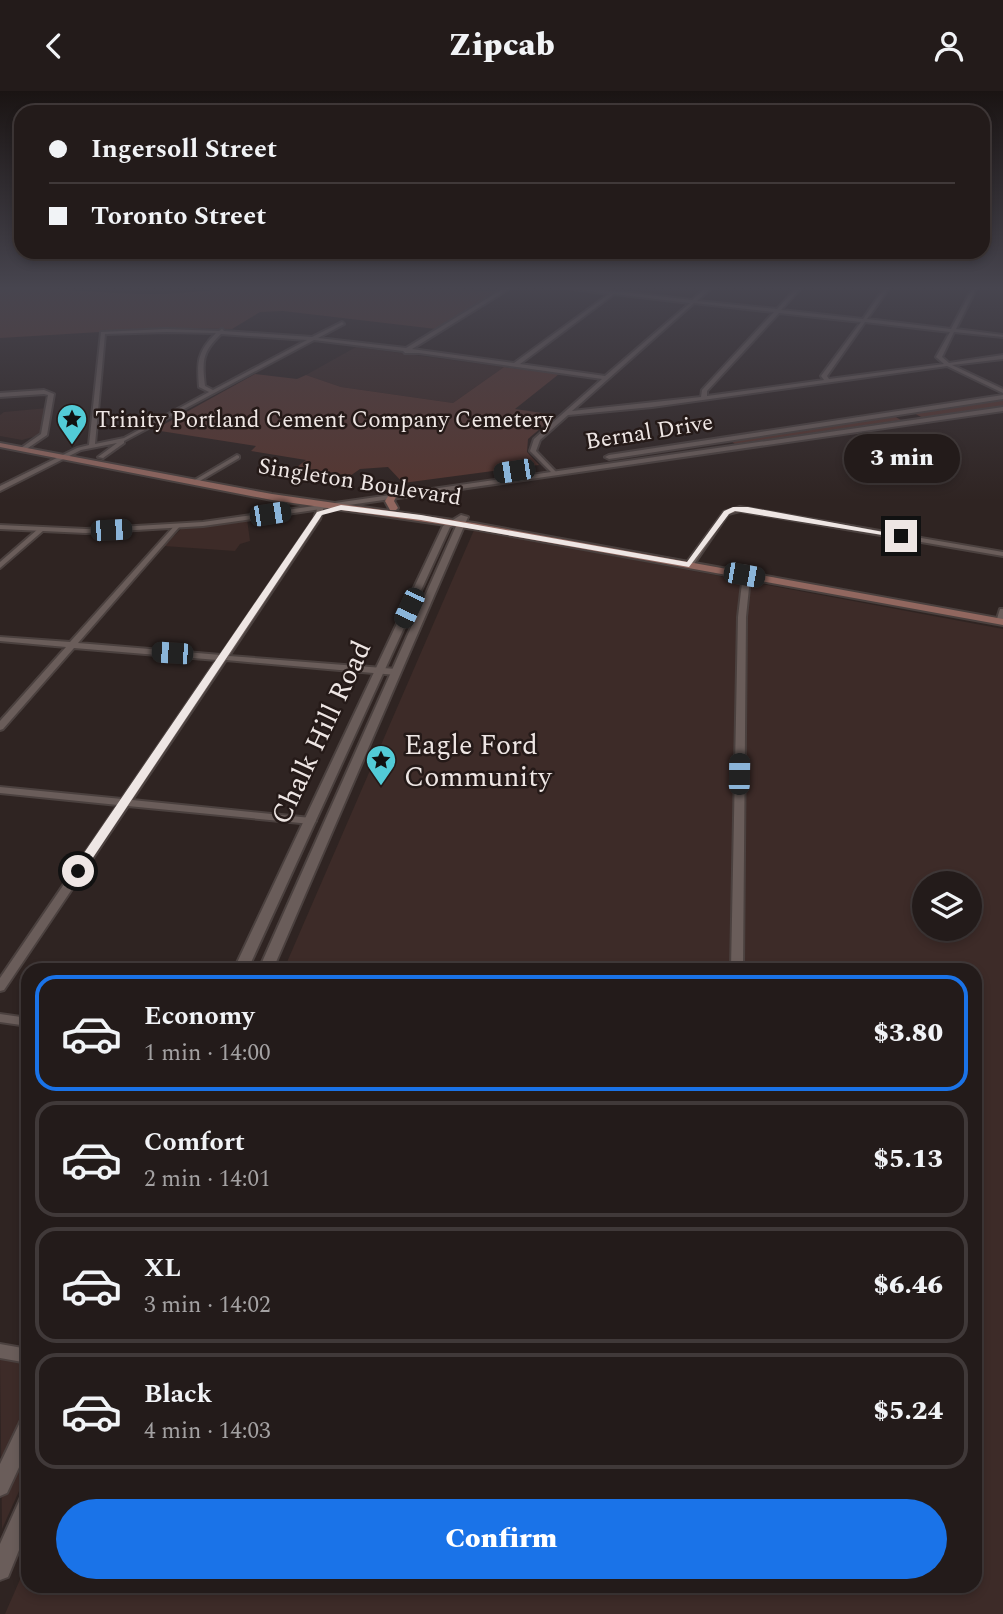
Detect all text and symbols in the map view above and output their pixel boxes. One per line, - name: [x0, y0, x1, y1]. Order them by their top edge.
- text: Zipcab: [448, 21, 555, 70]
- icon: back: [35, 27, 73, 65]
- icon: person: [930, 27, 968, 65]
- text: Ingersoll Street: [91, 129, 277, 169]
- text: Toronto Street: [91, 196, 266, 236]
- place icon: Trinity Portland Cement Company Cemetery: [55, 402, 89, 446]
- place label: Trinity Portland Cement Company Cemetery: [95, 403, 554, 438]
- street label: Bernal Drive: [583, 405, 716, 460]
- callout: 3 min: [843, 435, 959, 483]
- text: 3 min: [870, 441, 934, 476]
- street label: Singleton Boulevard: [256, 449, 464, 516]
- car: [492, 457, 537, 485]
- car: [248, 500, 293, 528]
- car: [90, 518, 133, 542]
- route end: [885, 520, 917, 552]
- car: [722, 561, 767, 589]
- car: [391, 585, 428, 631]
- street label: Chalk Hill Road: [260, 633, 383, 832]
- car: [151, 641, 194, 665]
- place label: Eagle Ford Community: [404, 724, 553, 799]
- place icon: Eagle Ford Community: [364, 743, 398, 787]
- car: [729, 753, 750, 795]
- route start: [62, 855, 94, 887]
- map controls: [912, 871, 982, 941]
- button: layers: [912, 871, 982, 941]
- text: Economy: [144, 996, 254, 1036]
- icon: car: [60, 1002, 123, 1065]
- text: $3.80: [873, 1013, 943, 1053]
- text: 1 min · 14:00: [144, 1036, 271, 1071]
- text: Comfort: [144, 1122, 245, 1162]
- icon: car: [60, 1128, 123, 1191]
- text: $5.13: [873, 1139, 943, 1179]
- text: 2 min · 14:01: [144, 1162, 271, 1197]
- text: XL: [144, 1248, 181, 1288]
- icon: car: [60, 1254, 123, 1317]
- text: $6.46: [873, 1265, 943, 1305]
- text: 3 min · 14:02: [144, 1288, 271, 1323]
- text: Black: [144, 1374, 212, 1414]
- icon: car: [60, 1380, 123, 1443]
- text: $5.24: [873, 1391, 943, 1431]
- text: 4 min · 14:03: [144, 1414, 271, 1449]
- button: Confirm: [56, 1499, 947, 1579]

